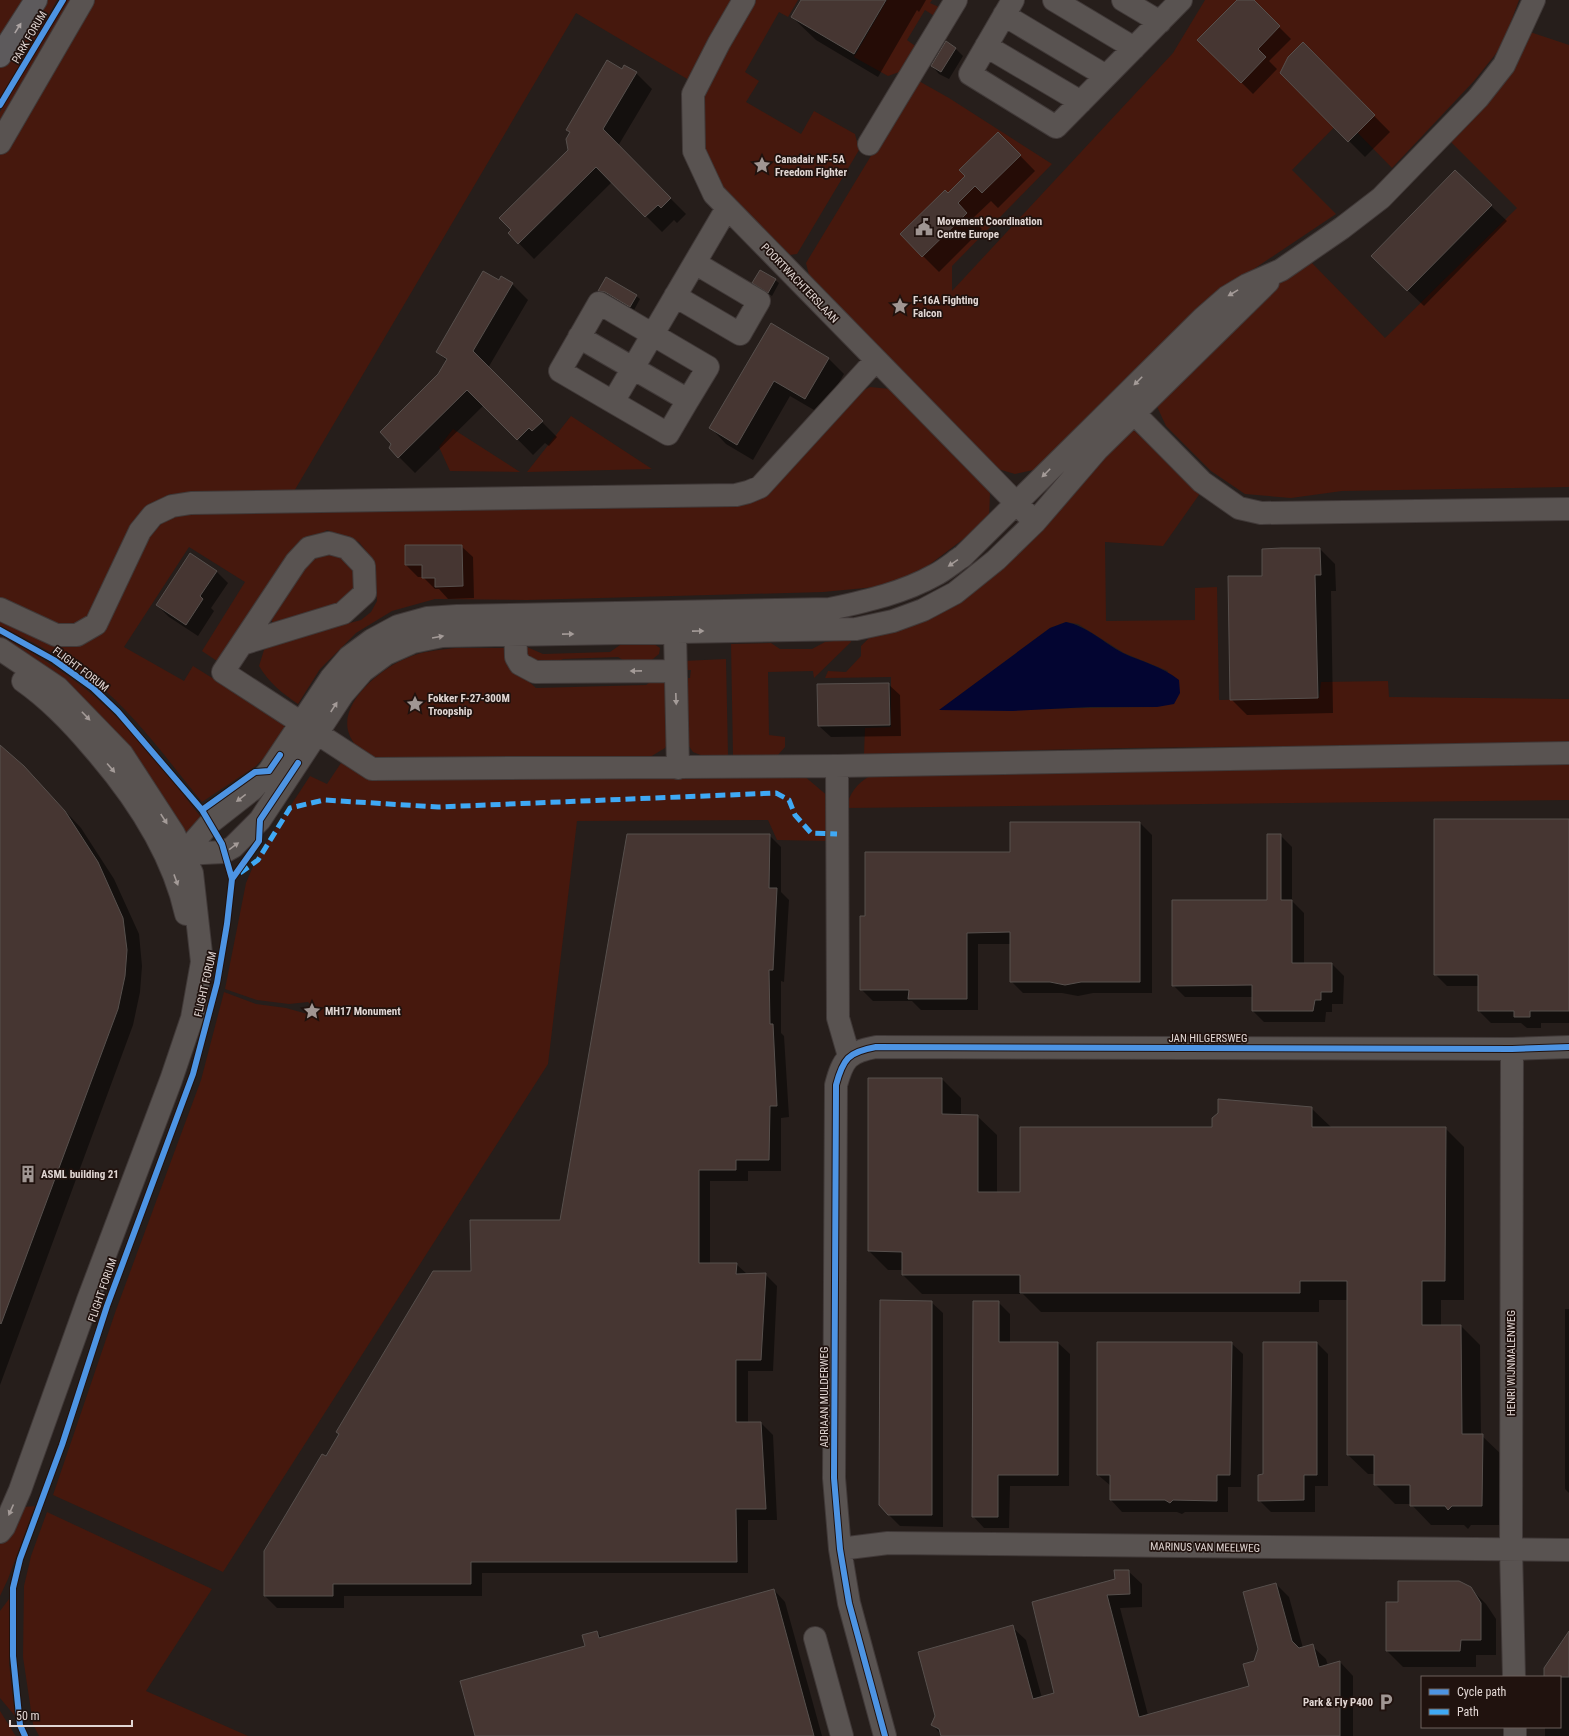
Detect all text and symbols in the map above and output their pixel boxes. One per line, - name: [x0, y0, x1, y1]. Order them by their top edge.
- street label: PARK FORUM: [9, 9, 50, 66]
- one-way arrow: [15, 22, 22, 34]
- place label: Canadair NF-5A Freedom Fighter: [775, 153, 847, 179]
- place icon: Canadair NF-5A Freedom Fighter: [752, 155, 772, 175]
- place label: Movement Coordination Centre Europe: [937, 215, 1042, 241]
- public building icon: Movement Coordination Centre Europe: [914, 217, 934, 237]
- street label: POORTWACHTERSLAAN: [758, 241, 841, 326]
- one-way arrow: [1227, 290, 1239, 297]
- place label: F-16A Fighting Falcon: [913, 294, 978, 320]
- place icon: F-16A Fighting Falcon: [890, 296, 910, 316]
- one-way arrow: [1133, 377, 1143, 386]
- one-way arrow: [1041, 468, 1051, 478]
- one-way arrow: [947, 559, 958, 567]
- one-way arrow: [692, 628, 705, 634]
- one-way arrow: [562, 631, 575, 637]
- one-way arrow: [432, 634, 445, 640]
- street label: FLIGHT FORUM: [50, 644, 111, 695]
- one-way arrow: [629, 668, 642, 674]
- place label: Fokker F-27-300M Troopship: [428, 692, 510, 718]
- one-way arrow: [673, 693, 679, 706]
- place icon: Fokker F-27-300M Troopship: [405, 694, 425, 714]
- one-way arrow: [331, 701, 338, 713]
- one-way arrow: [81, 711, 91, 721]
- one-way arrow: [106, 763, 115, 773]
- one-way arrow: [236, 794, 247, 803]
- one-way arrow: [160, 814, 168, 824]
- one-way arrow: [229, 842, 240, 850]
- one-way arrow: [173, 874, 179, 886]
- street label: FLIGHT FORUM: [192, 950, 219, 1018]
- place icon: MH17 Monument: [302, 1001, 322, 1021]
- place label: MH17 Monument: [325, 1005, 401, 1018]
- street label: JAN HILGERSWEG: [1168, 1032, 1248, 1045]
- building icon: ASML building 21: [18, 1164, 38, 1184]
- place label: ASML building 21: [41, 1168, 119, 1181]
- street label: FLIGHT FORUM: [85, 1257, 119, 1324]
- street label: HENRI WIJNMALENWEG: [1505, 1310, 1518, 1416]
- street label: ADRIAAN MULDERWEG: [818, 1347, 831, 1447]
- one-way arrow: [8, 1505, 14, 1517]
- street label: MARINUS VAN MEELWEG: [1150, 1540, 1260, 1555]
- legend: [1421, 1676, 1561, 1728]
- text: Cycle path: [1457, 1685, 1507, 1699]
- parking icon: Park & Fly P400: [1376, 1692, 1396, 1712]
- place label: Park & Fly P400: [1303, 1696, 1373, 1709]
- scale bar: [10, 1702, 132, 1728]
- text: Path: [1457, 1705, 1479, 1719]
- text: 50 m: [16, 1709, 40, 1723]

